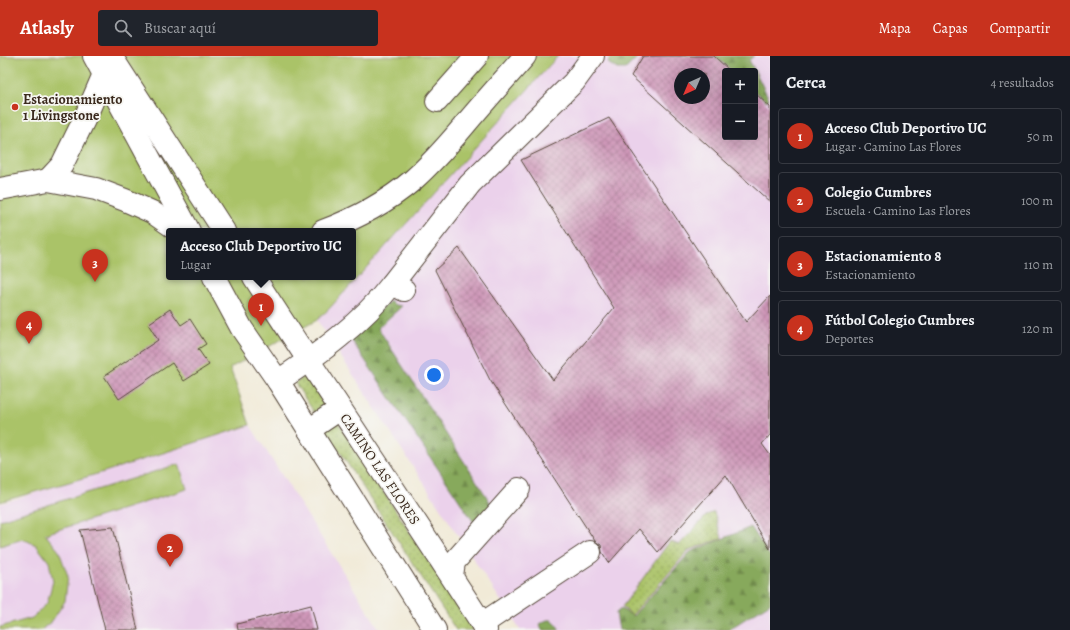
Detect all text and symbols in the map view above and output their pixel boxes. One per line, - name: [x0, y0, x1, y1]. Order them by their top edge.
- search box: [98, 10, 378, 46]
- text: Atlasly: [20, 15, 74, 41]
- icon: search: [112, 17, 134, 39]
- text: Buscar aquí: [144, 18, 216, 38]
- text: Mapa: [879, 19, 911, 38]
- text: Capas: [933, 19, 968, 38]
- text: Compartir: [990, 19, 1050, 38]
- north arrow: [674, 68, 710, 104]
- map controls: [722, 68, 758, 140]
- button: +: [722, 68, 758, 104]
- text: Cerca: [786, 71, 826, 94]
- text: 4 resultados: [990, 74, 1054, 91]
- place label: Estacionamiento 1 Livingstone: [23, 90, 122, 125]
- marker: Estacionamiento 1 Livingstone: [10, 102, 20, 112]
- button: −: [722, 104, 758, 140]
- text: Acceso Club Deportivo UC: [825, 118, 987, 138]
- text: 1: [798, 128, 802, 145]
- text: 50 m: [1027, 128, 1053, 145]
- text: Lugar · Camino Las Flores: [825, 138, 961, 155]
- text: Colegio Cumbres: [825, 182, 932, 202]
- text: 2: [797, 192, 803, 209]
- text: 100 m: [1021, 192, 1053, 209]
- text: Escuela · Camino Las Flores: [825, 202, 971, 219]
- popup: [166, 228, 356, 280]
- text: Acceso Club Deportivo UC: [180, 236, 342, 256]
- text: Estacionamiento 8: [825, 246, 941, 266]
- pin: 3: [82, 249, 108, 282]
- text: Lugar: [180, 256, 211, 273]
- text: 3: [797, 256, 803, 273]
- text: 110 m: [1024, 256, 1053, 273]
- text: Estacionamiento: [825, 266, 915, 283]
- pin: 1: [248, 293, 274, 326]
- text: Fútbol Colegio Cumbres: [825, 310, 975, 330]
- pin: 4: [16, 311, 42, 344]
- text: 4: [797, 320, 803, 337]
- text: 120 m: [1022, 320, 1053, 337]
- text: Deportes: [825, 330, 874, 347]
- your location: [424, 365, 444, 385]
- street label: CAMINO LAS FLORES: [336, 410, 424, 528]
- pin: 2: [157, 534, 183, 567]

